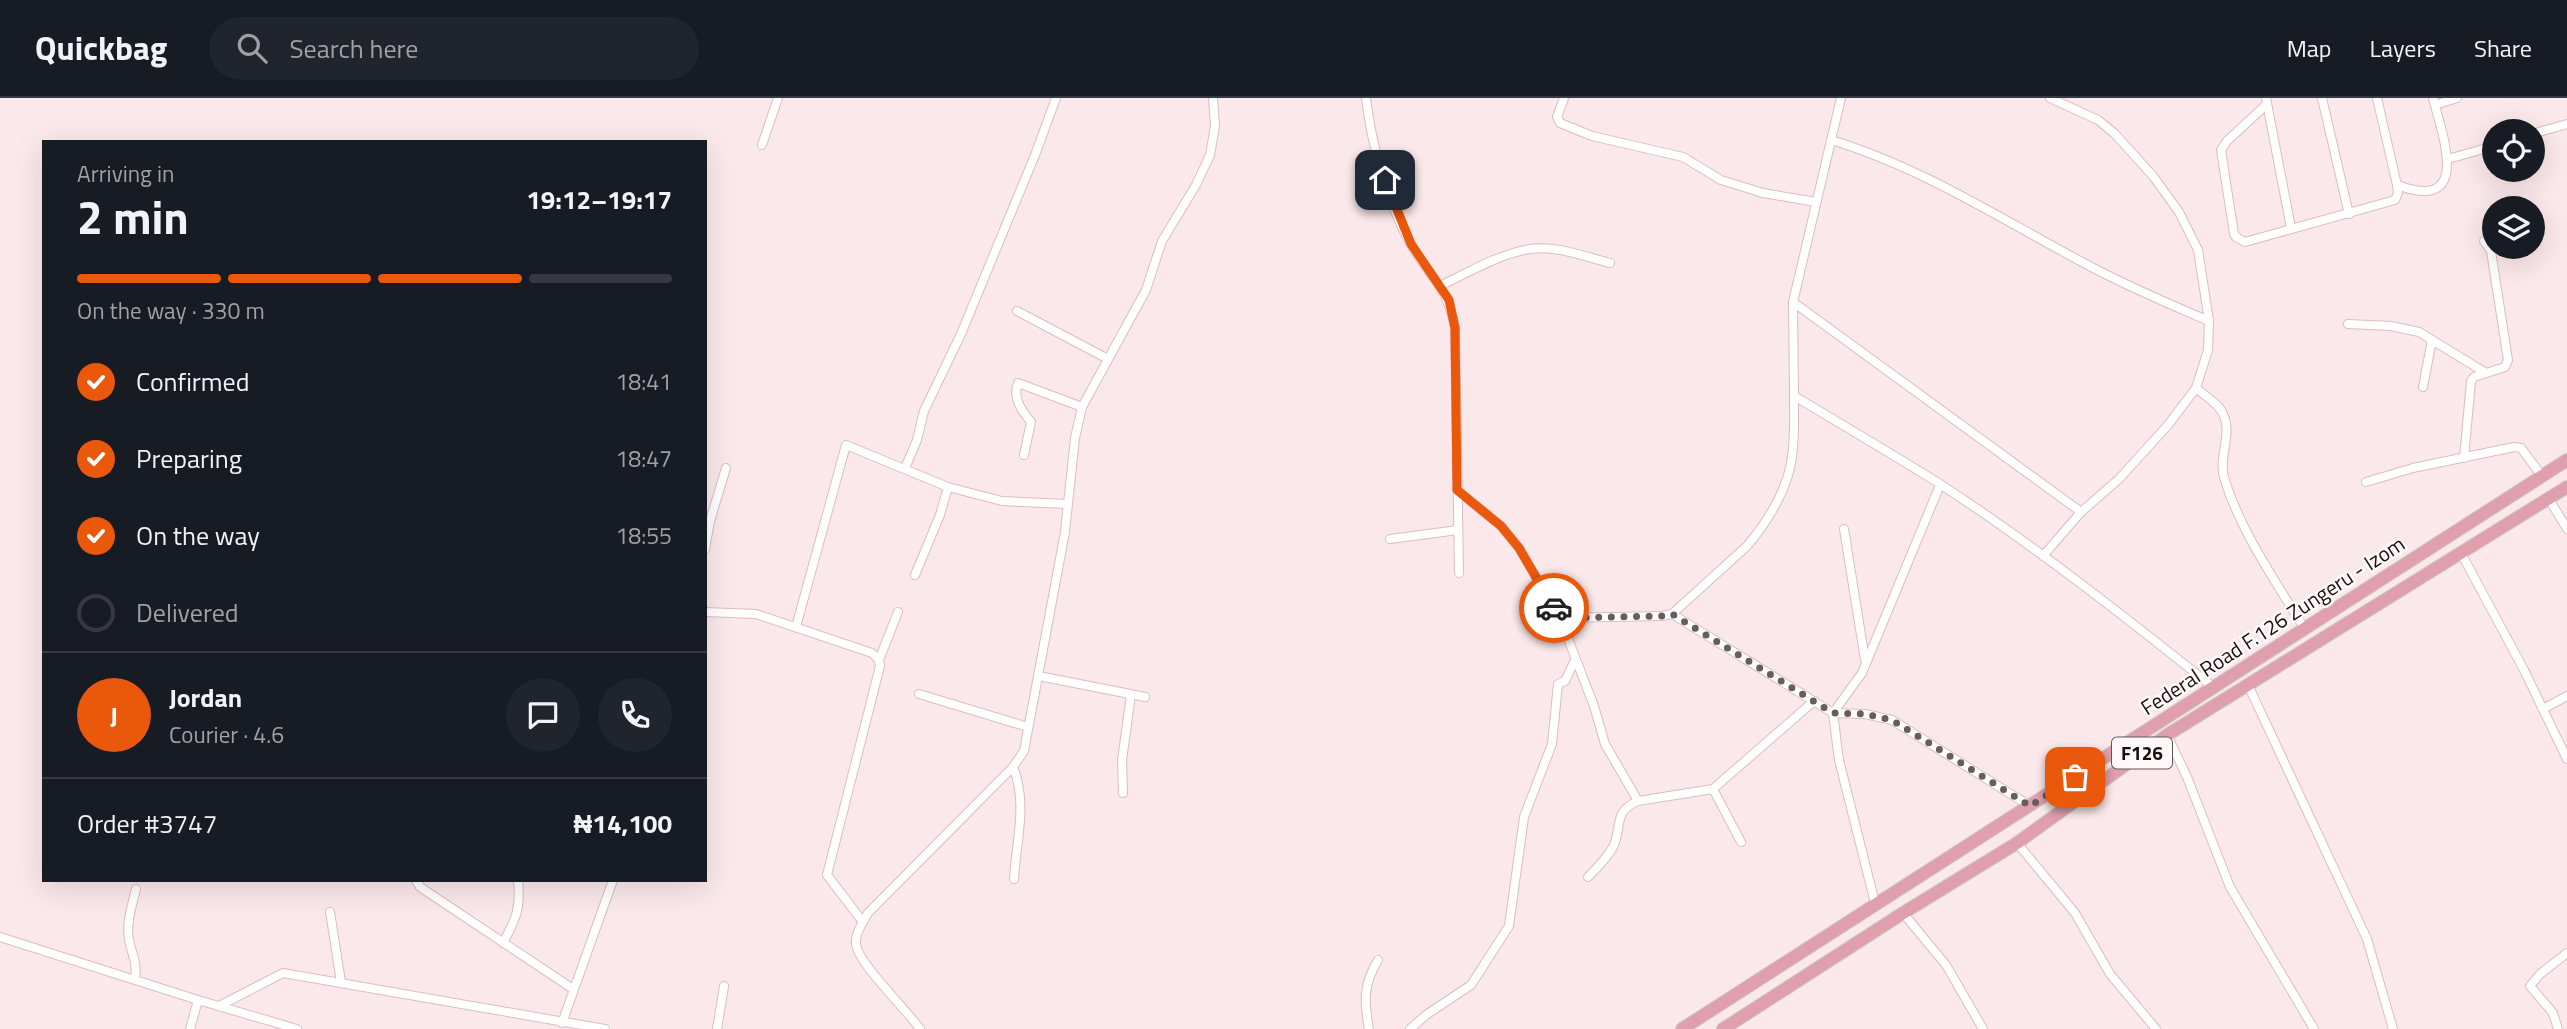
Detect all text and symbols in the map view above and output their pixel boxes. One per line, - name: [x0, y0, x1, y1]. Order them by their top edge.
- search box: [209, 17, 699, 80]
- text: Quickbag: [35, 23, 167, 73]
- icon: search: [233, 29, 271, 67]
- text: Search here: [289, 29, 418, 68]
- text: Map: [2287, 30, 2332, 66]
- text: Layers: [2370, 30, 2436, 66]
- text: Share: [2474, 30, 2532, 66]
- map controls: [2482, 119, 2545, 259]
- button: locate: [2482, 119, 2545, 182]
- pin: [1355, 150, 1415, 210]
- text: Arriving in: [77, 156, 174, 191]
- icon: home: [1366, 161, 1404, 199]
- text: 19:12–19:17: [526, 180, 672, 219]
- text: 2 min: [77, 182, 189, 252]
- button: layers: [2482, 196, 2545, 259]
- text: On the way · 330 m: [77, 293, 265, 328]
- text: Confirmed: [136, 362, 250, 401]
- icon: check: [77, 363, 115, 401]
- text: 18:41: [615, 364, 672, 399]
- text: Preparing: [136, 439, 242, 478]
- icon: check: [77, 440, 115, 478]
- text: 18:47: [615, 441, 672, 476]
- text: On the way: [136, 516, 260, 555]
- icon: check: [77, 517, 115, 555]
- text: 18:55: [615, 518, 672, 553]
- street label: Federal Road F.126 Zungeru - Izom: [2134, 528, 2411, 723]
- courier: [1519, 573, 1589, 643]
- icon: car: [1535, 589, 1573, 627]
- text: Delivered: [136, 593, 239, 632]
- text: Jordan: [169, 678, 242, 717]
- button: chat: [506, 678, 580, 752]
- button: phone: [598, 678, 672, 752]
- text: J: [110, 696, 118, 735]
- text: Courier · 4.6: [169, 717, 284, 752]
- road number: F126: [2112, 738, 2172, 768]
- pin: [2045, 747, 2105, 807]
- icon: bag: [2056, 758, 2094, 796]
- text: Order #3747: [77, 804, 217, 843]
- text: ₦14,100: [574, 804, 672, 843]

